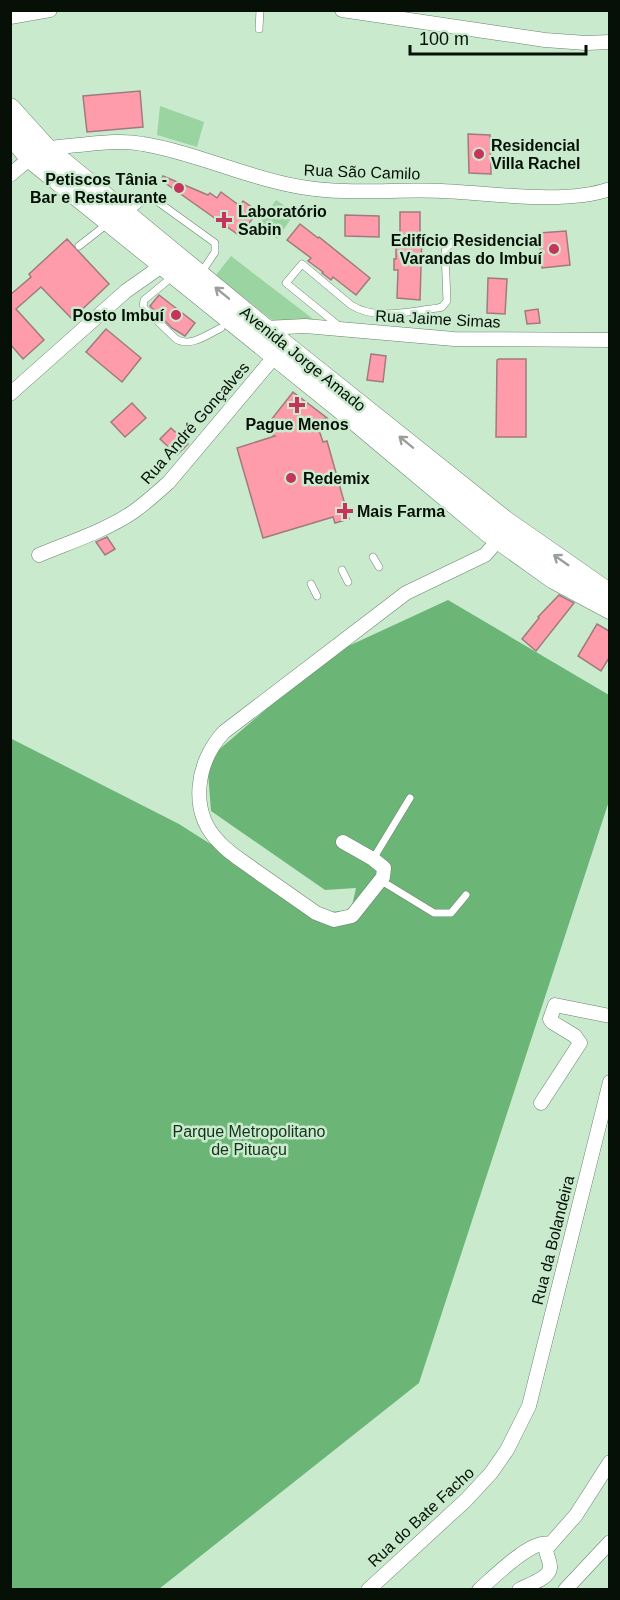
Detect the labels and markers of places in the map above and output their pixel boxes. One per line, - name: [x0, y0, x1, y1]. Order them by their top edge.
- place label: Residencial Villa Rachel: [491, 137, 581, 172]
- marker: Residencial Villa Rachel: [472, 147, 486, 161]
- place label: Petiscos Tânia - Bar e Restaurante: [30, 171, 167, 206]
- marker: Petiscos Tânia - Bar e Restaurante: [172, 181, 186, 195]
- place label: Laboratório Sabin: [238, 203, 327, 238]
- marker: Laboratório Sabin: [215, 211, 233, 229]
- place label: Edifício Residencial Varandas do Imbuí: [391, 232, 543, 267]
- marker: Edifício Residencial Varandas do Imbuí: [547, 242, 561, 256]
- place label: Posto Imbuí: [72, 307, 165, 324]
- marker: Posto Imbuí: [169, 308, 183, 322]
- marker: Pague Menos: [290, 398, 304, 412]
- place label: Pague Menos: [245, 416, 349, 433]
- place label: Redemix: [303, 470, 370, 487]
- marker: Redemix: [284, 471, 298, 485]
- place label: Mais Farma: [357, 503, 445, 520]
- marker: Mais Farma: [338, 504, 352, 518]

